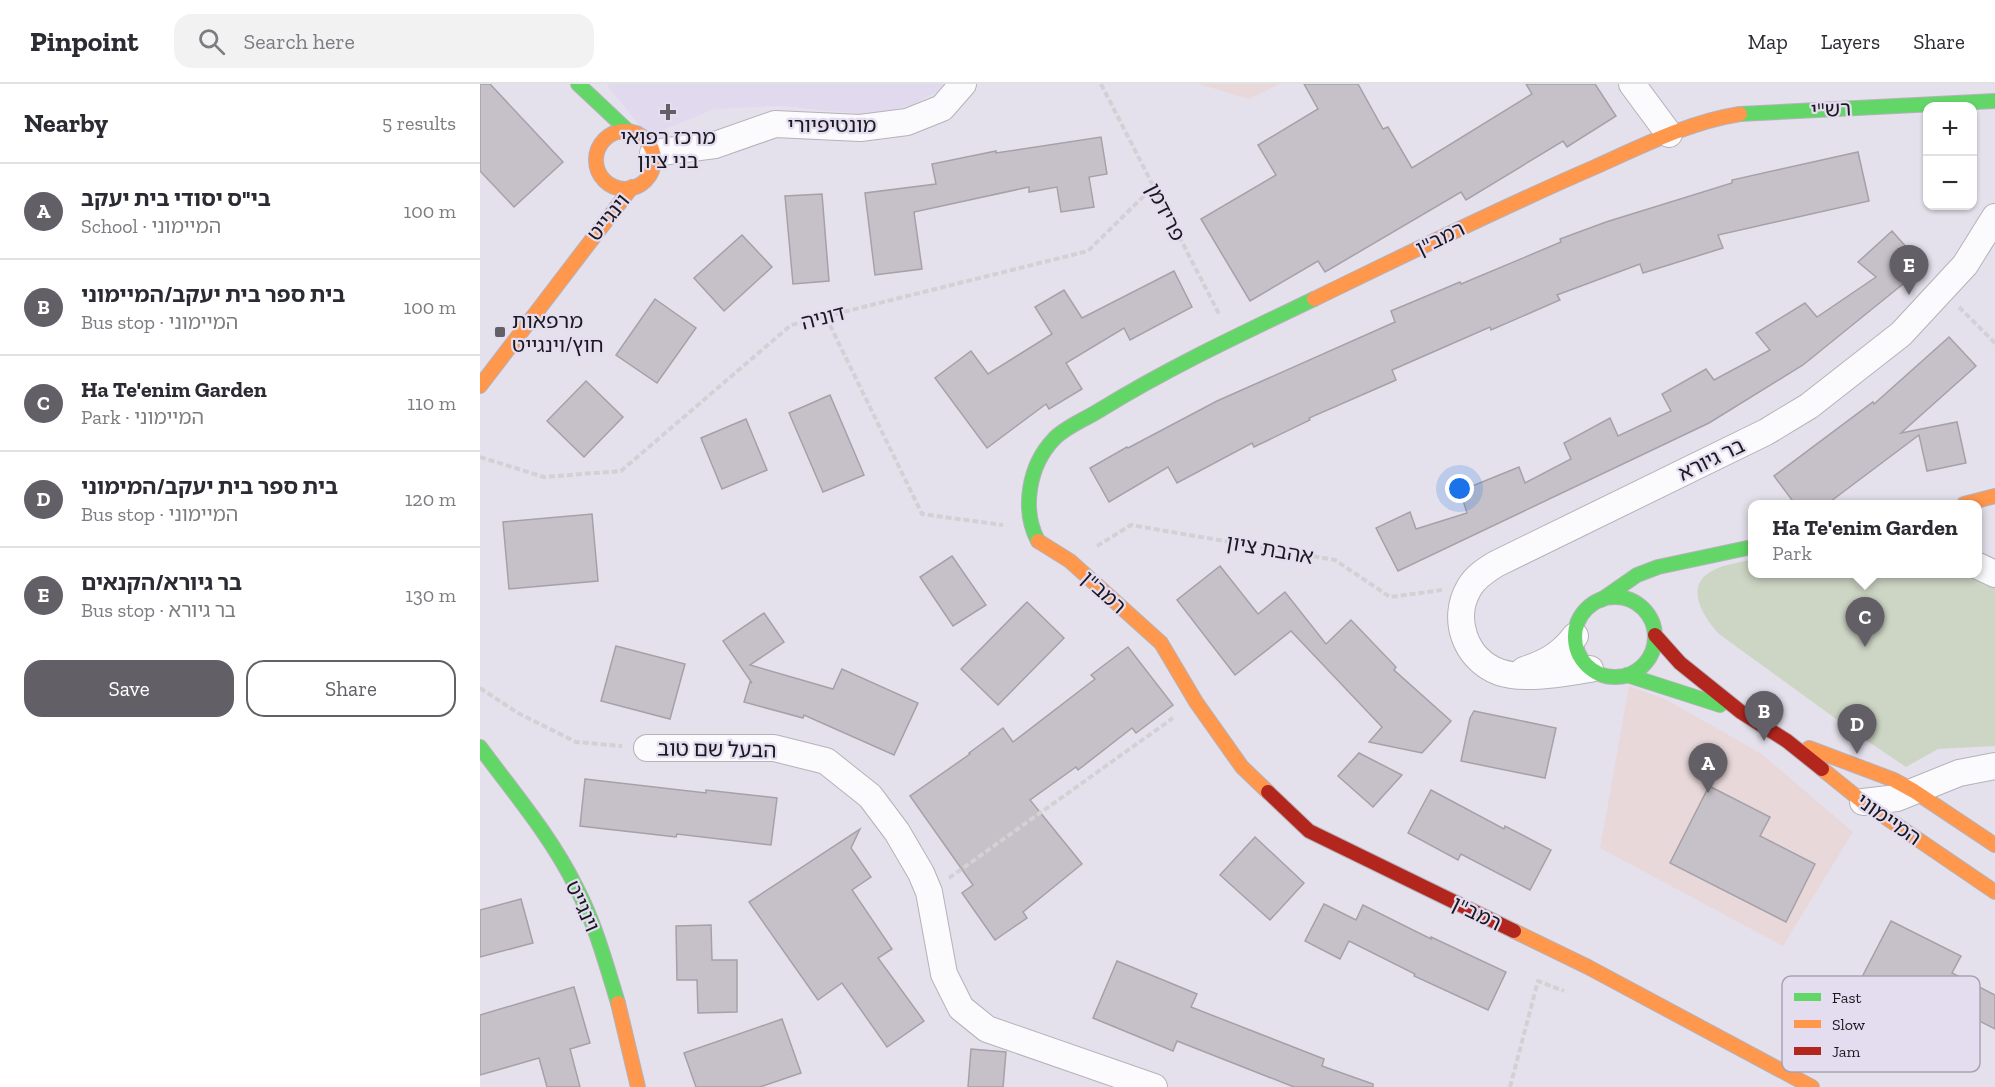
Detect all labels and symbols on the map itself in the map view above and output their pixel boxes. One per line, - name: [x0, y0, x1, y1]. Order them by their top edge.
- street label: רש"י: [1810, 95, 1852, 123]
- marker: מרכז רפואי בני ציון: [659, 103, 677, 121]
- street label: מונטיפיורי: [788, 112, 877, 137]
- place label: מרכז רפואי בני ציון: [620, 124, 716, 173]
- street label: פרידמן: [1141, 179, 1191, 245]
- street label: וינגייט: [582, 188, 634, 246]
- street label: רמב"ן: [1411, 215, 1469, 261]
- pin: E: [1890, 246, 1928, 295]
- street label: דוניה: [798, 300, 848, 334]
- place label: מרפאות חוץ/וינגייט: [512, 308, 604, 357]
- marker: מרפאות חוץ/וינגייט: [493, 325, 507, 339]
- street label: בר גיורא: [1674, 432, 1748, 486]
- your location: [1445, 474, 1474, 503]
- street label: אהבת ציון: [1224, 529, 1316, 569]
- street label: רמב"ן: [1077, 566, 1131, 618]
- pin: C: [1846, 598, 1884, 647]
- pin: B: [1744, 692, 1784, 741]
- pin: D: [1838, 704, 1876, 754]
- street label: הבעל שם טוב: [657, 735, 777, 763]
- pin: A: [1688, 744, 1728, 793]
- street label: המיימוני: [1852, 788, 1926, 850]
- street label: וינגייט: [561, 877, 605, 935]
- street label: רמב"ן: [1448, 890, 1506, 936]
- legend: [1782, 976, 1980, 1072]
- text: Fast: [1832, 988, 1861, 1007]
- text: Slow: [1832, 1015, 1866, 1034]
- text: Jam: [1832, 1042, 1861, 1061]

